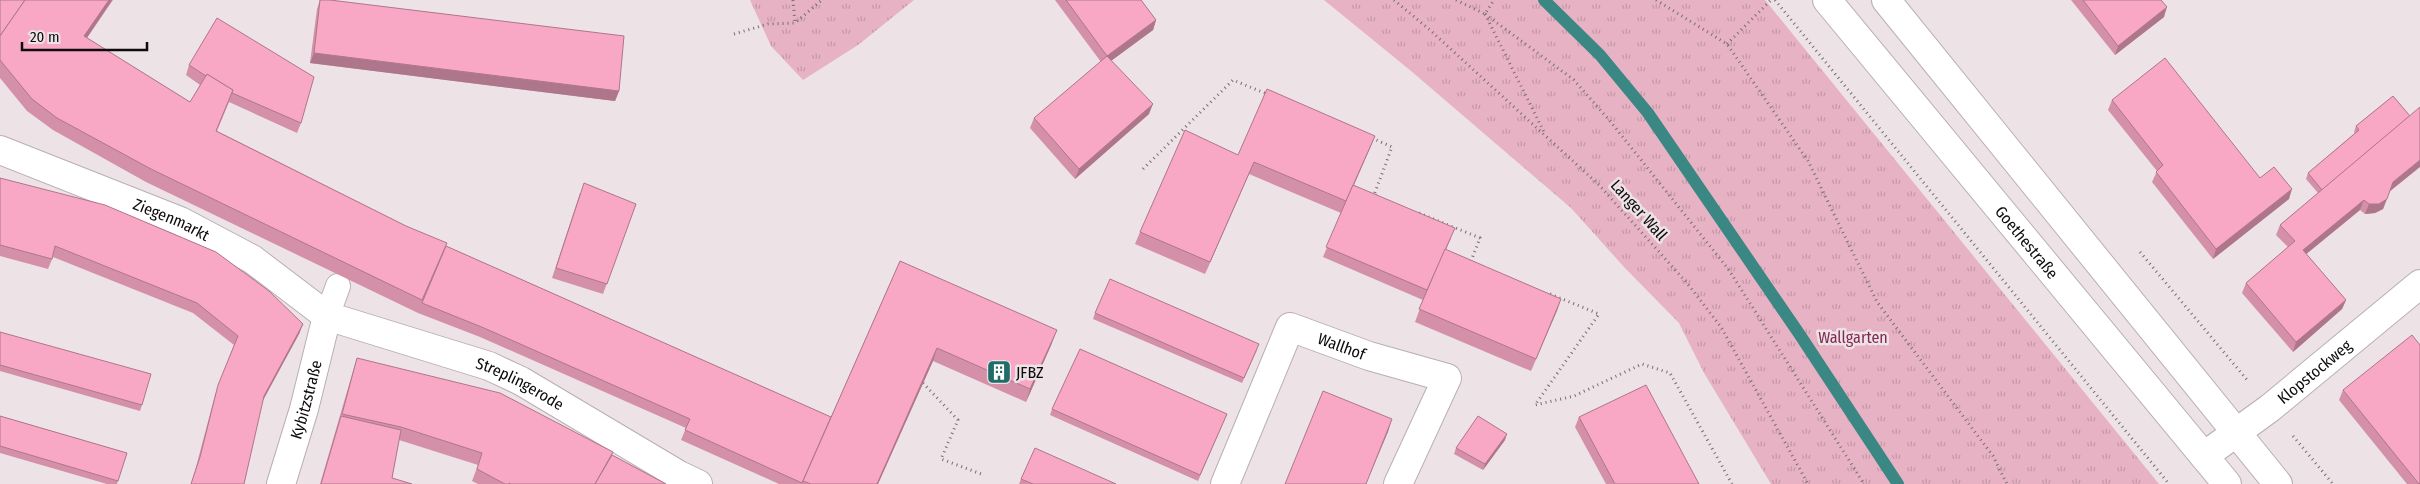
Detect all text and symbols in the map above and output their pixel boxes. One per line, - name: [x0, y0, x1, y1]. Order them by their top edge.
- scale bar: [22, 20, 148, 52]
- text: 20 m: [30, 28, 60, 46]
- street label: Langer Wall: [1607, 176, 1671, 244]
- street label: Ziegenmarkt: [131, 194, 214, 245]
- street label: Goethestraße: [1992, 202, 2063, 282]
- park label: Wallgarten: [1818, 328, 1888, 347]
- street label: Wallhof: [1315, 329, 1369, 364]
- street label: Klopstockweg: [2273, 335, 2355, 407]
- street label: Streplingerode: [474, 353, 567, 414]
- street label: Kybitzstraße: [286, 358, 325, 441]
- building icon: JFBZ: [986, 359, 1012, 385]
- place label: JFBZ: [1016, 363, 1044, 382]

